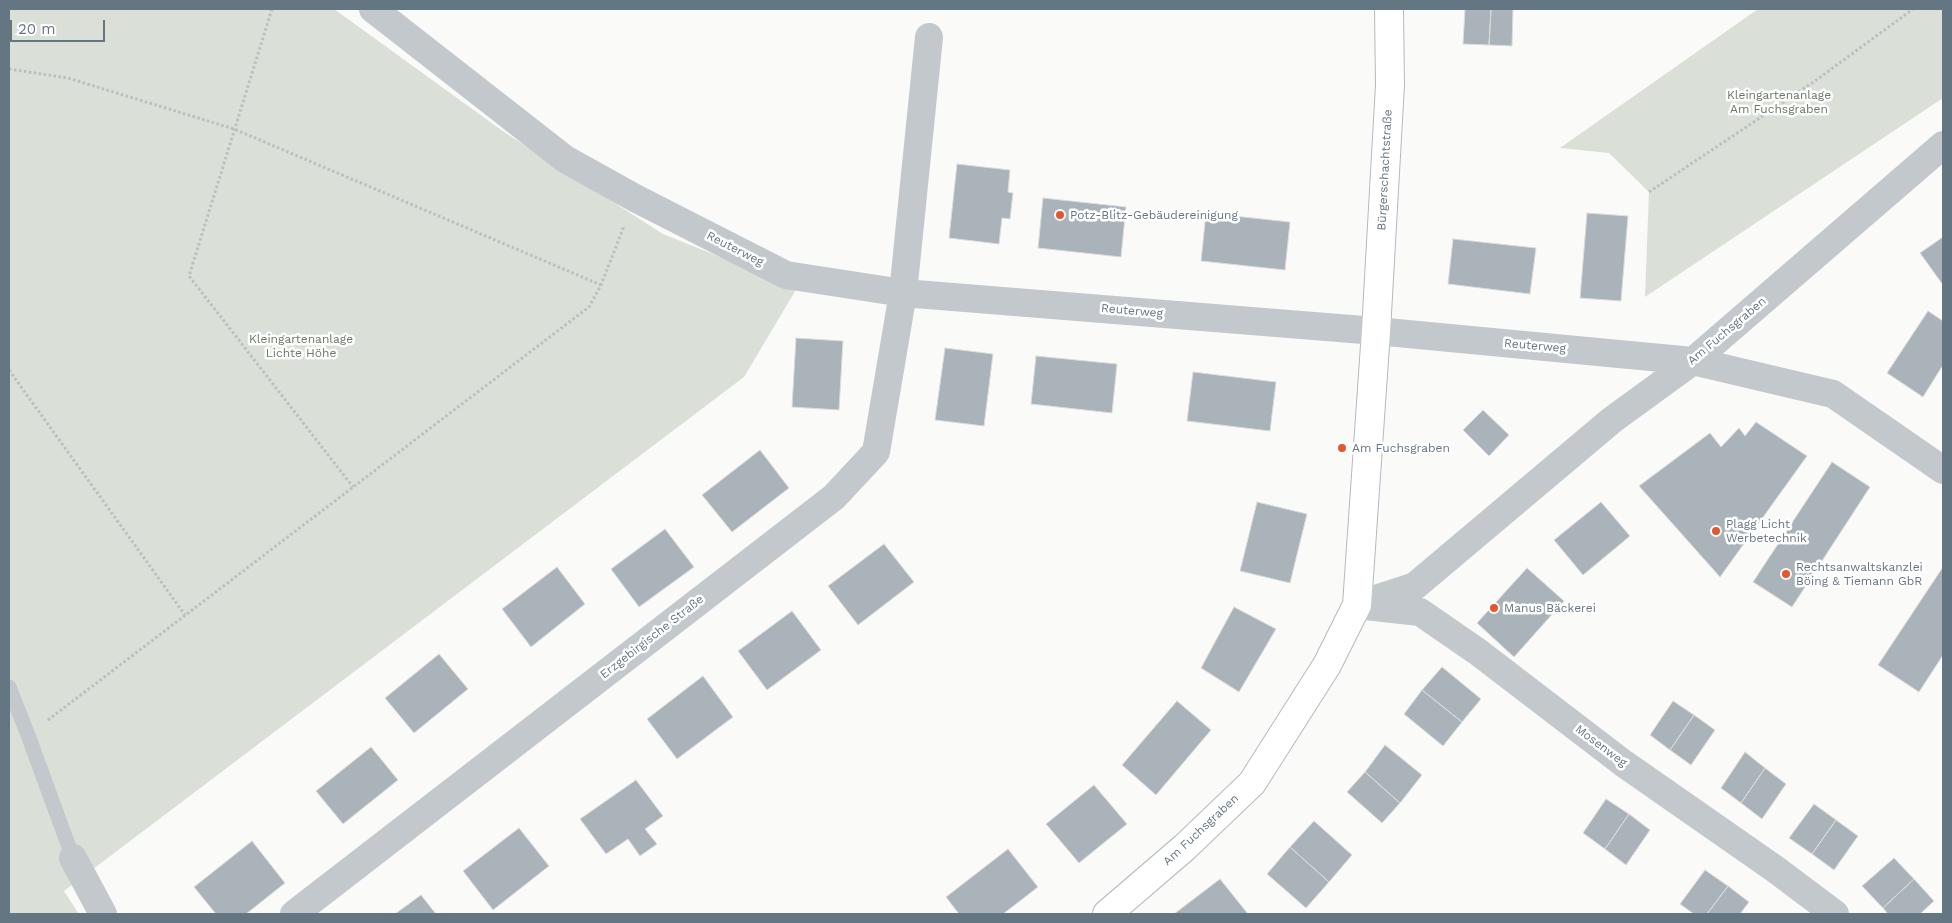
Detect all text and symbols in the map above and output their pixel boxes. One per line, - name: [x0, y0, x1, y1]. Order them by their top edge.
- scale bar: [12, 10, 108, 42]
- text: 20 m: [18, 20, 56, 38]
- park label: Kleingartenanlage Am Fuchsgraben: [1727, 88, 1831, 116]
- street label: Bürgerschachtstraße: [1375, 109, 1395, 231]
- place label: Potz-Blitz-Gebäudereinigung: [1070, 208, 1238, 222]
- marker: Potz-Blitz-Gebäudereinigung: [1054, 209, 1066, 221]
- street label: Reuterweg: [704, 228, 766, 270]
- street label: Am Fuchsgraben: [1685, 294, 1769, 368]
- street label: Reuterweg: [1100, 301, 1164, 321]
- park label: Kleingartenanlage Lichte Höhe: [249, 332, 353, 360]
- street label: Reuterweg: [1503, 336, 1567, 356]
- place label: Am Fuchsgraben: [1352, 441, 1450, 455]
- marker: Am Fuchsgraben: [1336, 442, 1348, 454]
- place label: Plagg Licht Werbetechnik: [1726, 517, 1807, 545]
- marker: Plagg Licht Werbetechnik: [1710, 525, 1722, 537]
- place label: Rechtsanwaltskanzlei Böing & Tiemann GbR: [1796, 560, 1923, 588]
- marker: Rechtsanwaltskanzlei Böing & Tiemann GbR: [1780, 568, 1792, 580]
- street label: Erzgebirgische Straße: [597, 592, 707, 682]
- place label: Manus Bäckerei: [1504, 601, 1596, 615]
- marker: Manus Bäckerei: [1488, 602, 1500, 614]
- street label: Mosenweg: [1572, 722, 1630, 770]
- street label: Am Fuchsgraben: [1160, 791, 1242, 869]

